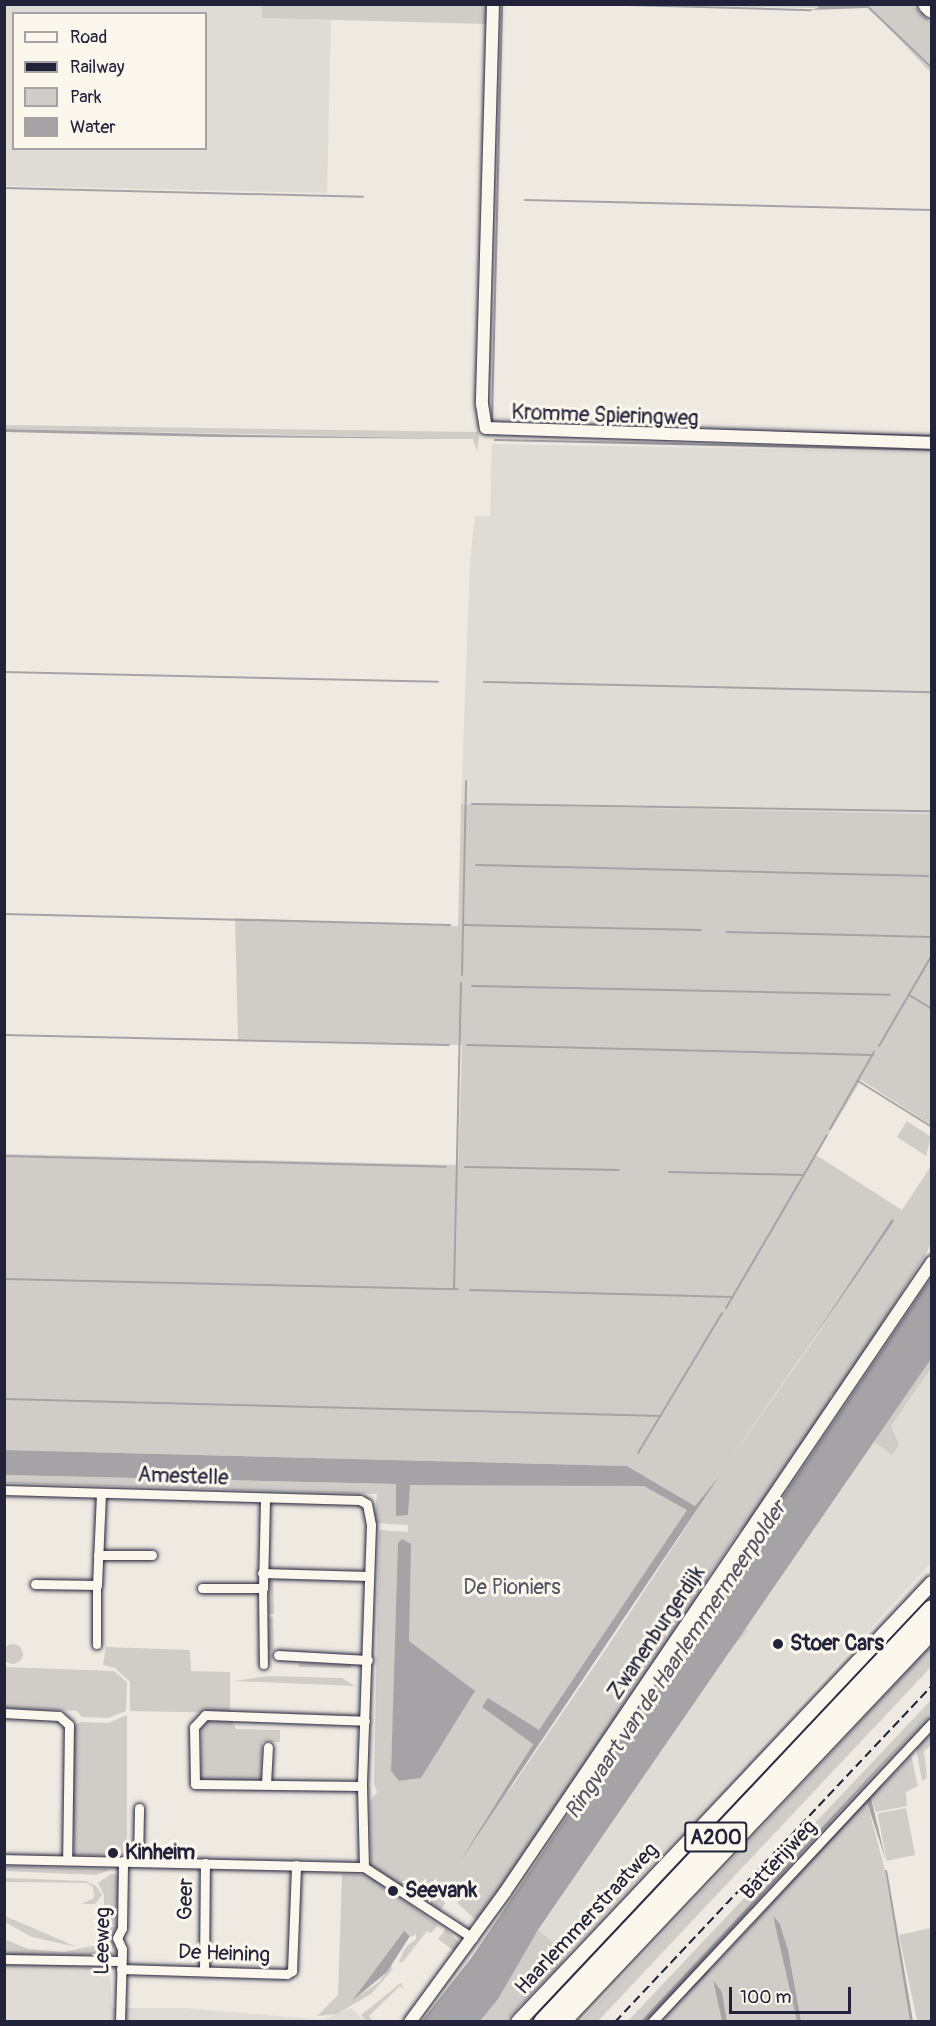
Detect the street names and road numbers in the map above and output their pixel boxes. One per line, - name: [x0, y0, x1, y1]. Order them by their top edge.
- street label: Kromme Spieringweg: [511, 400, 699, 432]
- street label: Amestelle: [137, 1463, 229, 1491]
- street label: Zwanenburgerdijk: [603, 1561, 711, 1705]
- street label: Batterijweg: [736, 1815, 822, 1905]
- road number: A200: [683, 1820, 749, 1854]
- street label: Haarlemmerstraatweg: [510, 1838, 664, 2000]
- street label: Geer: [173, 1878, 199, 1920]
- street label: Leeweg: [90, 1907, 116, 1975]
- street label: De Heining: [177, 1940, 271, 1968]

